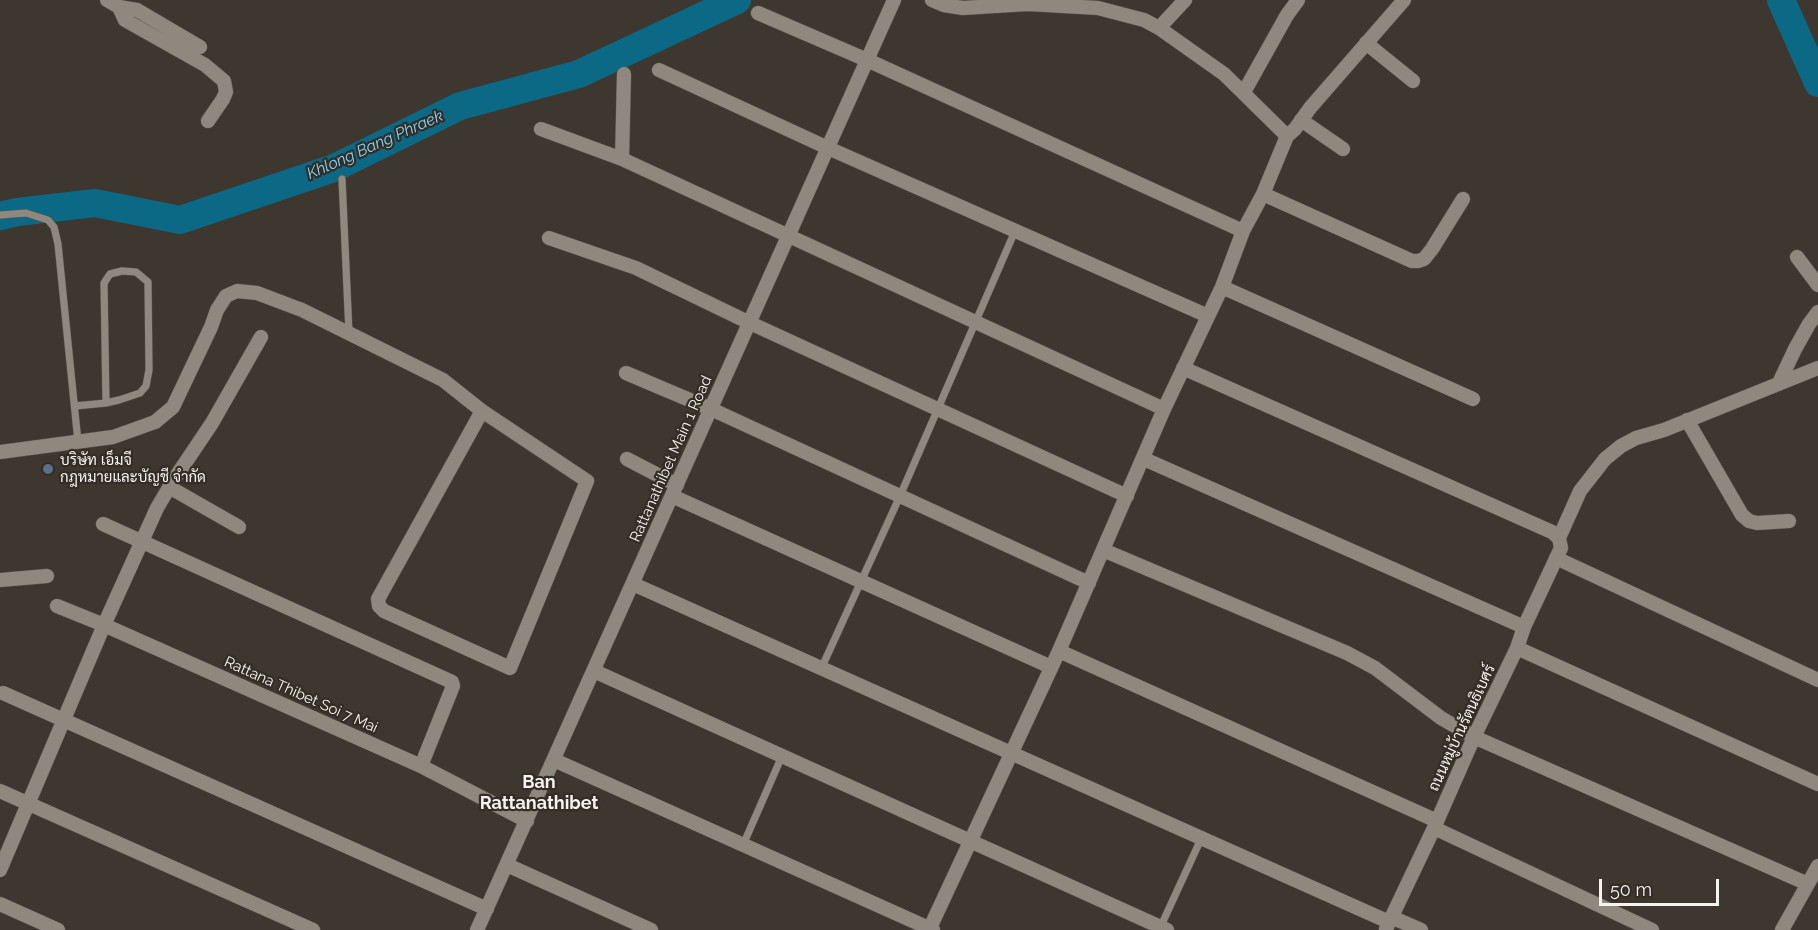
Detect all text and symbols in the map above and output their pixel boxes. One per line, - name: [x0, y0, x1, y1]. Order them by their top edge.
- water label: Khlong Bang Phraek: [304, 106, 446, 184]
- street label: Rattanathibet Main 1 Road: [626, 373, 716, 545]
- place label: บริษัท เอ็มจี กฎหมายและบัญชี จำกัด: [60, 451, 206, 486]
- marker: บริษัท เอ็มจี กฎหมายและบัญชี จำกัด: [41, 462, 55, 476]
- street label: Rattana Thibet Soi 7 Mai: [221, 653, 381, 737]
- street label: ถนนหมู่บ้านรัตนธิเบศร์: [1425, 662, 1499, 794]
- district label: Ban Rattanathibet: [480, 772, 598, 814]
- scale bar: [1602, 867, 1722, 905]
- text: 50 m: [1610, 879, 1652, 900]

